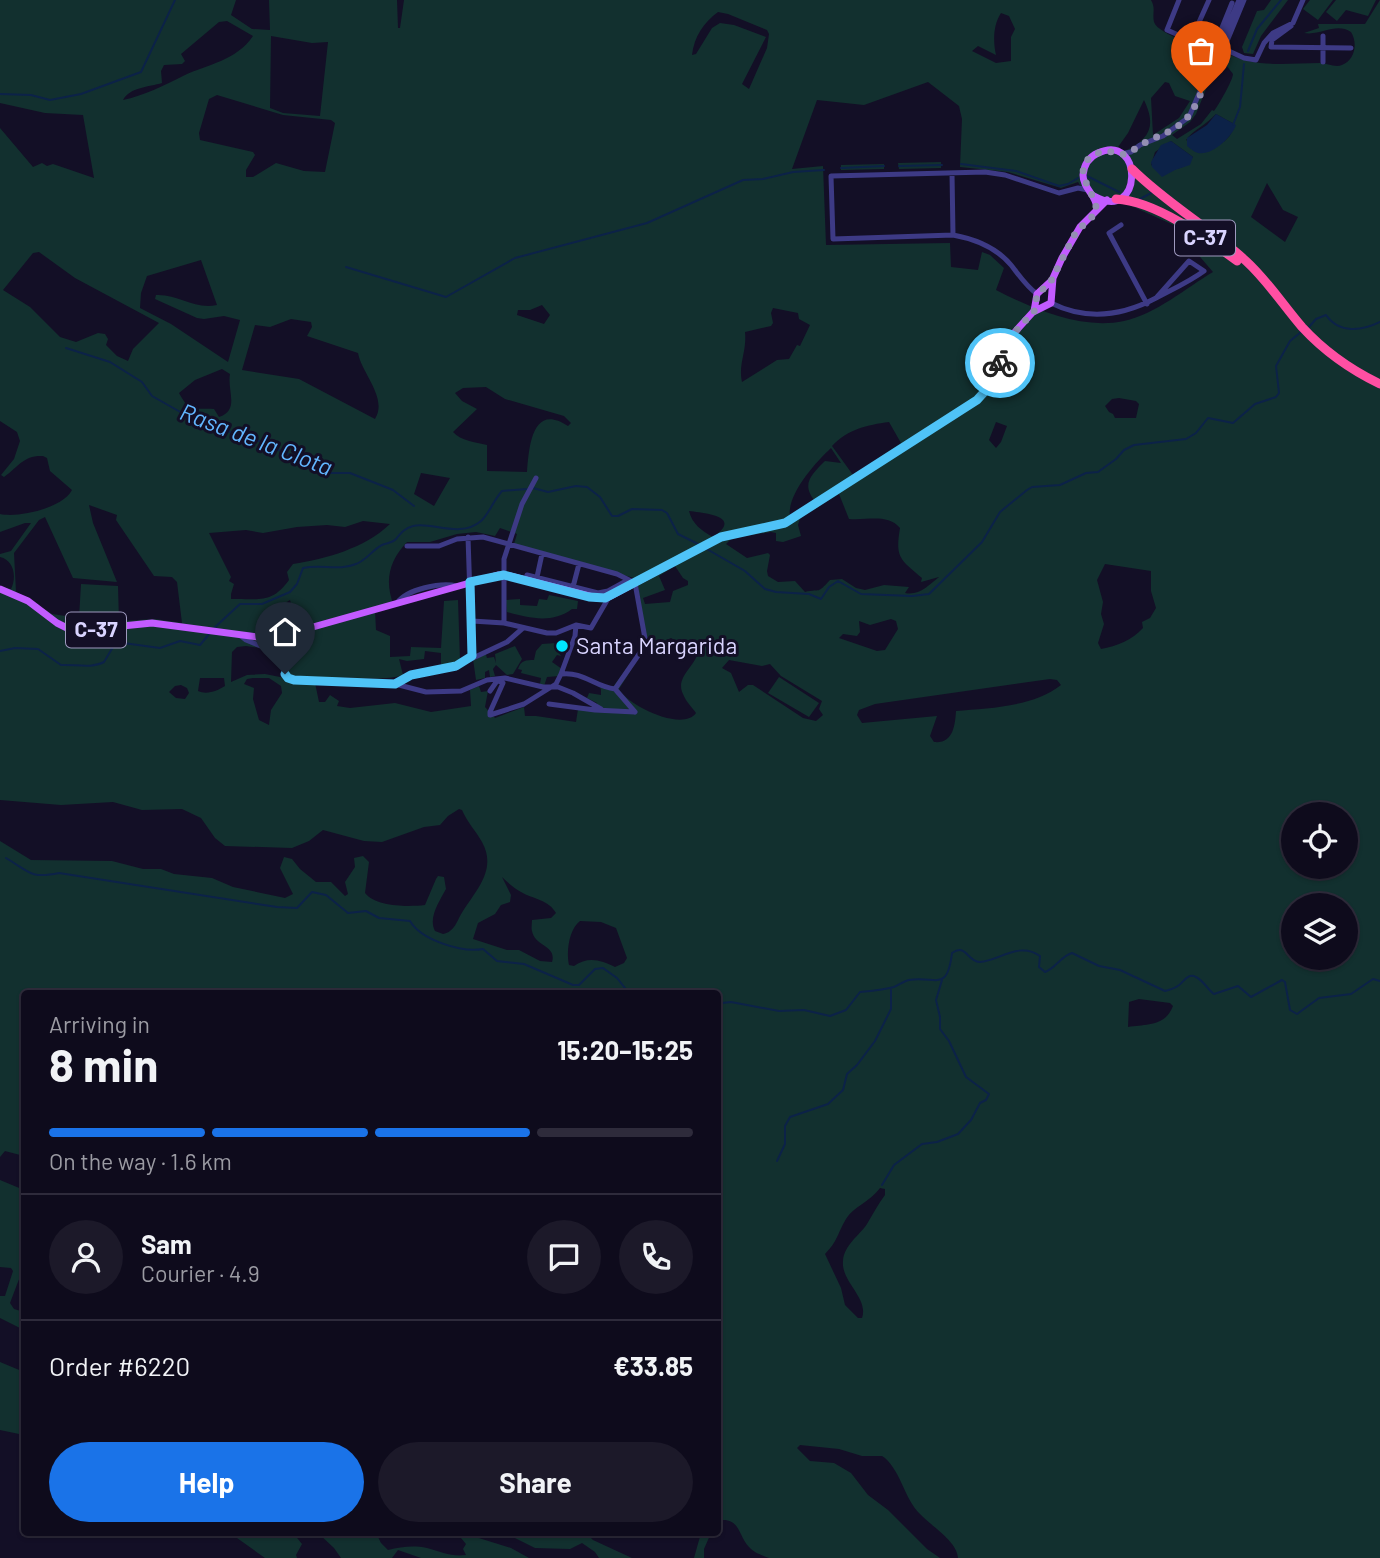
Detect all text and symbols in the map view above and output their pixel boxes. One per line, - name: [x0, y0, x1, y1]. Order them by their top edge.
- pin: [1171, 21, 1231, 93]
- icon: bag: [1182, 32, 1220, 70]
- road number: C-37: [1175, 220, 1235, 256]
- courier: [965, 328, 1035, 398]
- icon: bike: [981, 344, 1019, 382]
- water label: Rasa de la Clota: [176, 396, 337, 481]
- pin: [255, 602, 315, 674]
- road number: C-37: [66, 612, 126, 648]
- icon: home: [266, 613, 304, 651]
- place label: Santa Margarida: [576, 631, 737, 659]
- marker: Santa Margarida: [554, 638, 570, 654]
- map controls: [1281, 802, 1358, 970]
- button: locate: [1281, 802, 1358, 879]
- button: layers: [1281, 893, 1358, 970]
- text: Arriving in: [49, 1010, 150, 1038]
- text: 15:20–15:25: [557, 1034, 693, 1065]
- text: 8 min: [49, 1036, 158, 1091]
- text: On the way · 1.6 km: [49, 1147, 232, 1175]
- button: person: [49, 1220, 123, 1294]
- button: chat: [527, 1220, 601, 1294]
- button: phone: [619, 1220, 693, 1294]
- text: Sam: [141, 1228, 192, 1259]
- text: Courier · 4.9: [141, 1259, 260, 1287]
- text: Order #6220: [49, 1350, 190, 1381]
- text: €33.85: [613, 1350, 693, 1381]
- button: Help: [49, 1442, 364, 1522]
- button: Share: [378, 1442, 693, 1522]

